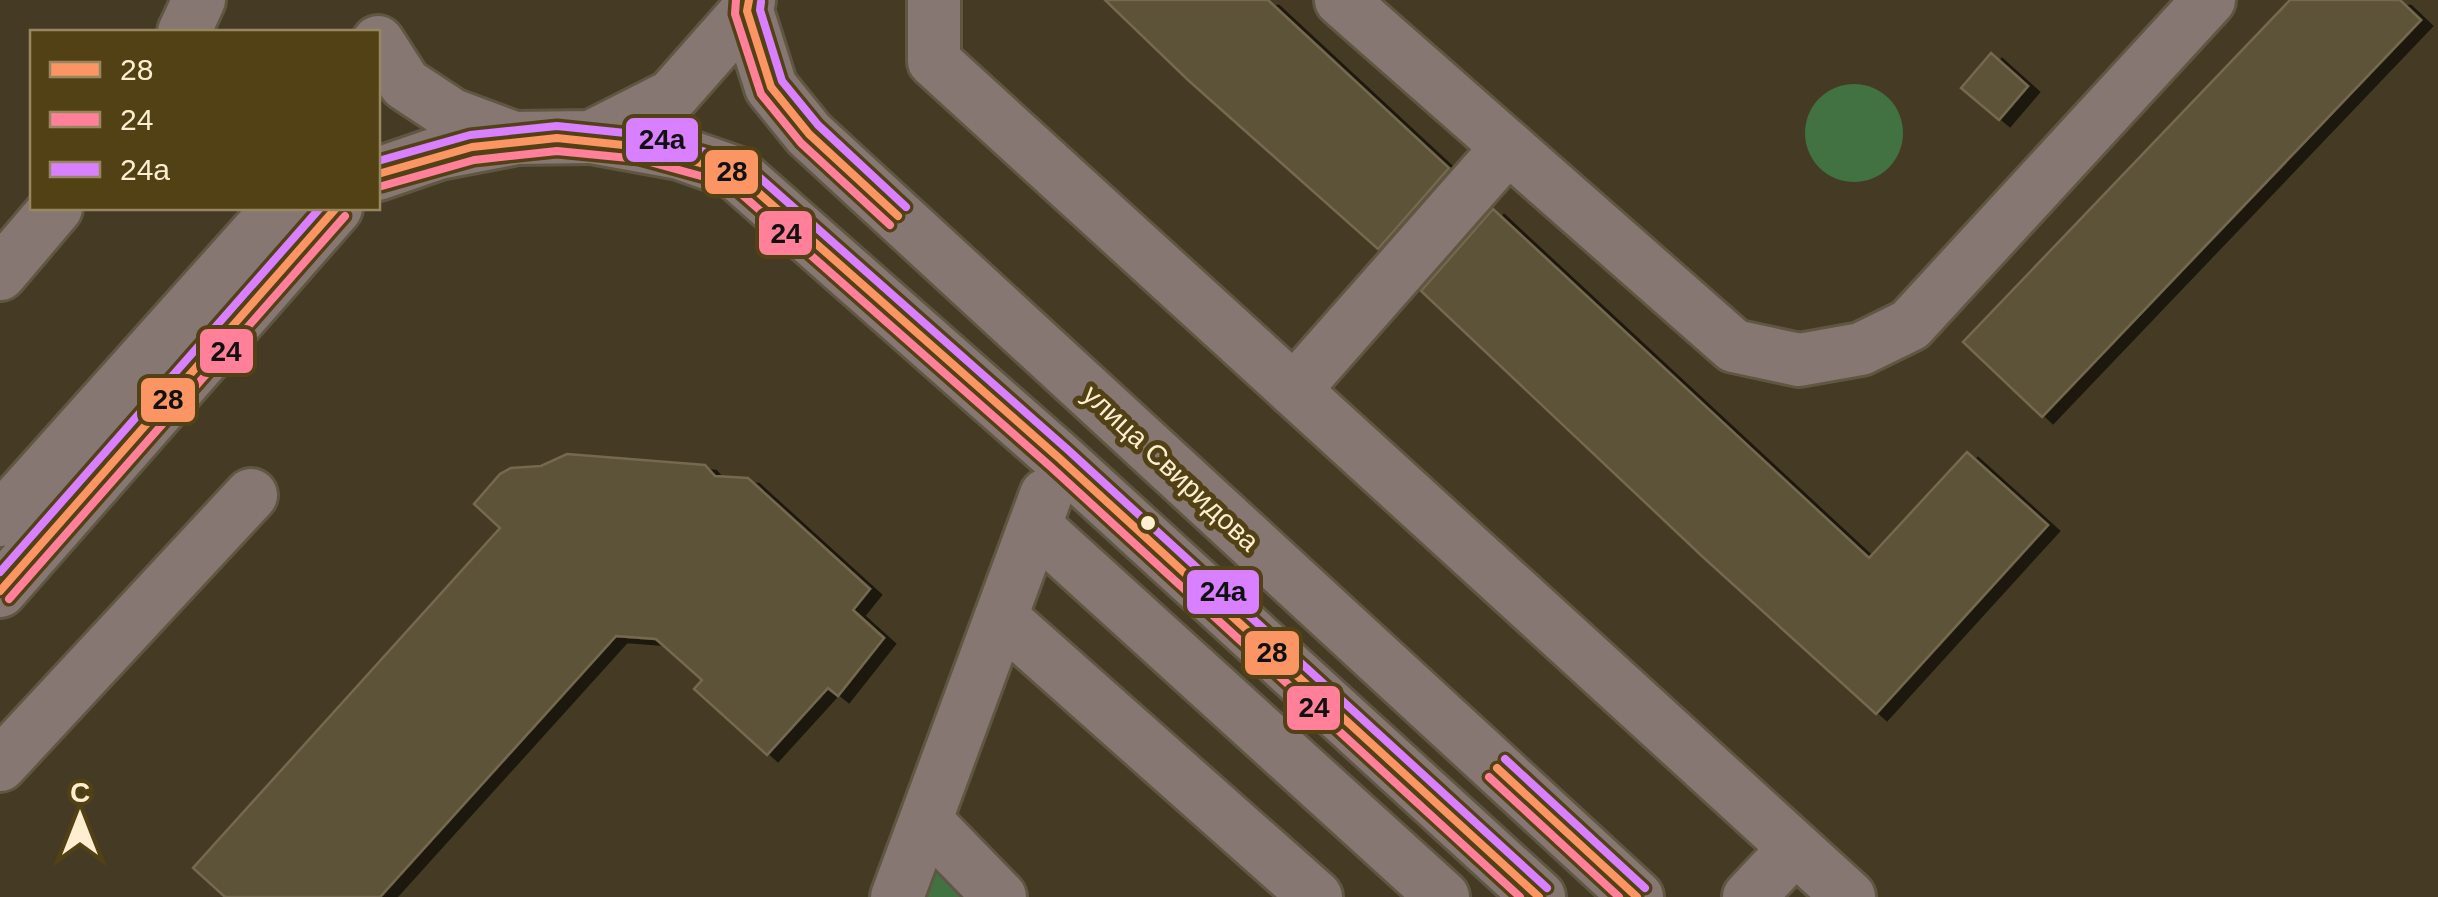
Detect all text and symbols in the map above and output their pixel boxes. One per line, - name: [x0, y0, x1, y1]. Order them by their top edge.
- legend: [30, 30, 380, 210]
- text: 28: [120, 53, 153, 86]
- text: 24: [120, 103, 153, 136]
- line badge: 24a: [624, 116, 700, 164]
- text: 24a: [639, 124, 686, 155]
- line badge: 28: [703, 148, 760, 196]
- text: 24a: [120, 153, 170, 186]
- text: 28: [716, 156, 748, 187]
- line badge: 24: [757, 209, 814, 257]
- text: 24: [770, 218, 802, 249]
- line badge: 24: [198, 327, 255, 375]
- text: 24: [210, 336, 242, 367]
- line badge: 28: [139, 376, 197, 424]
- street label: улица Свиридова: [1077, 379, 1266, 558]
- text: 28: [152, 384, 184, 415]
- unlabelled marker: [1138, 513, 1158, 533]
- line badge: 24a: [1185, 568, 1261, 616]
- text: 24a: [1200, 576, 1247, 607]
- line badge: 28: [1243, 629, 1301, 677]
- text: 28: [1256, 637, 1288, 668]
- line badge: 24: [1285, 684, 1342, 732]
- text: 24: [1298, 692, 1330, 723]
- north arrow: [30, 767, 130, 867]
- text: С: [70, 777, 90, 808]

